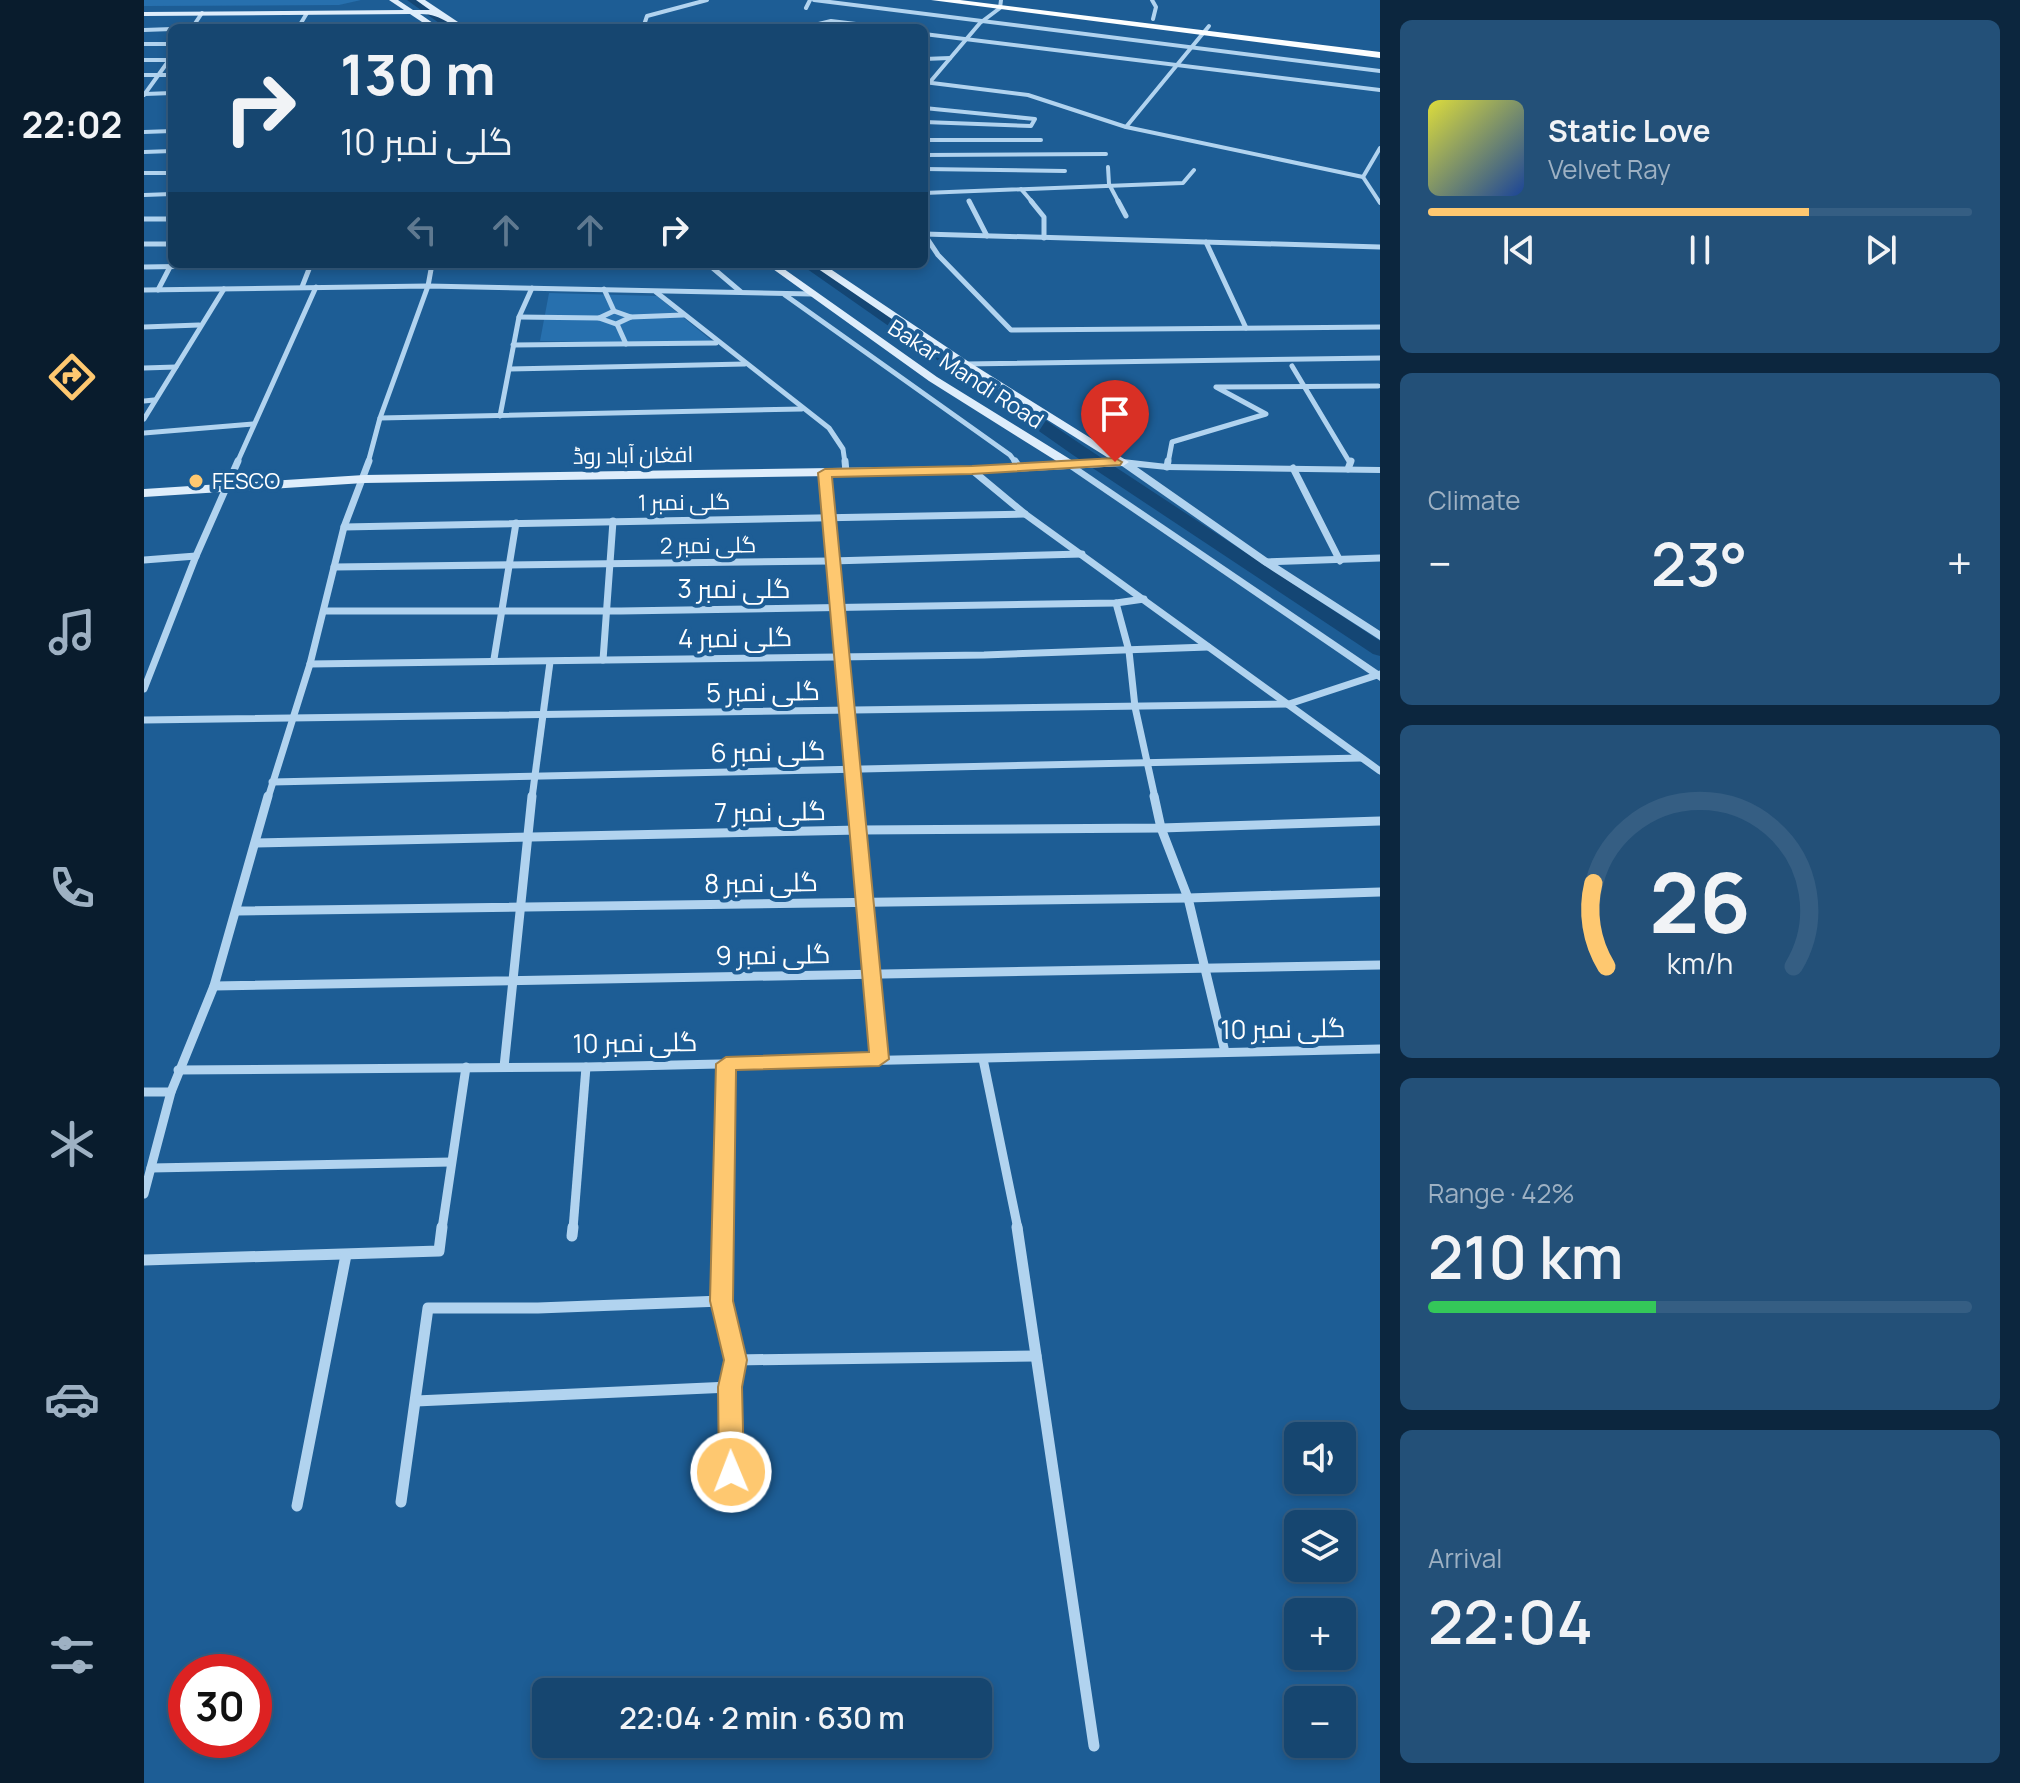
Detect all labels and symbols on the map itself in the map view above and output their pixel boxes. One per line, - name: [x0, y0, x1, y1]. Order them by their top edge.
- street label: Bakar Mandi Road: [883, 313, 1049, 435]
- pin: [1081, 380, 1149, 462]
- street label: افغان آباد روڈ: [572, 439, 694, 471]
- place label: FESCO: [212, 466, 280, 496]
- marker: FESCO: [187, 472, 205, 490]
- street label: گلی نمبر 1: [638, 486, 730, 518]
- street label: گلی نمبر 2: [660, 529, 756, 561]
- street label: گلی نمبر 3: [677, 570, 791, 606]
- street label: گلی نمبر 4: [678, 618, 792, 656]
- street label: گلی نمبر 5: [706, 672, 820, 710]
- street label: گلی نمبر 6: [710, 732, 826, 770]
- street label: گلی نمبر 7: [714, 792, 826, 830]
- street label: گلی نمبر 8: [704, 863, 818, 901]
- street label: گلی نمبر 9: [715, 935, 831, 973]
- street label: گلی نمبر 10: [1220, 1009, 1346, 1047]
- street label: گلی نمبر 10: [572, 1023, 698, 1061]
- position arrow: [689, 1430, 773, 1514]
- speed limit sign: 30: [168, 1654, 272, 1758]

